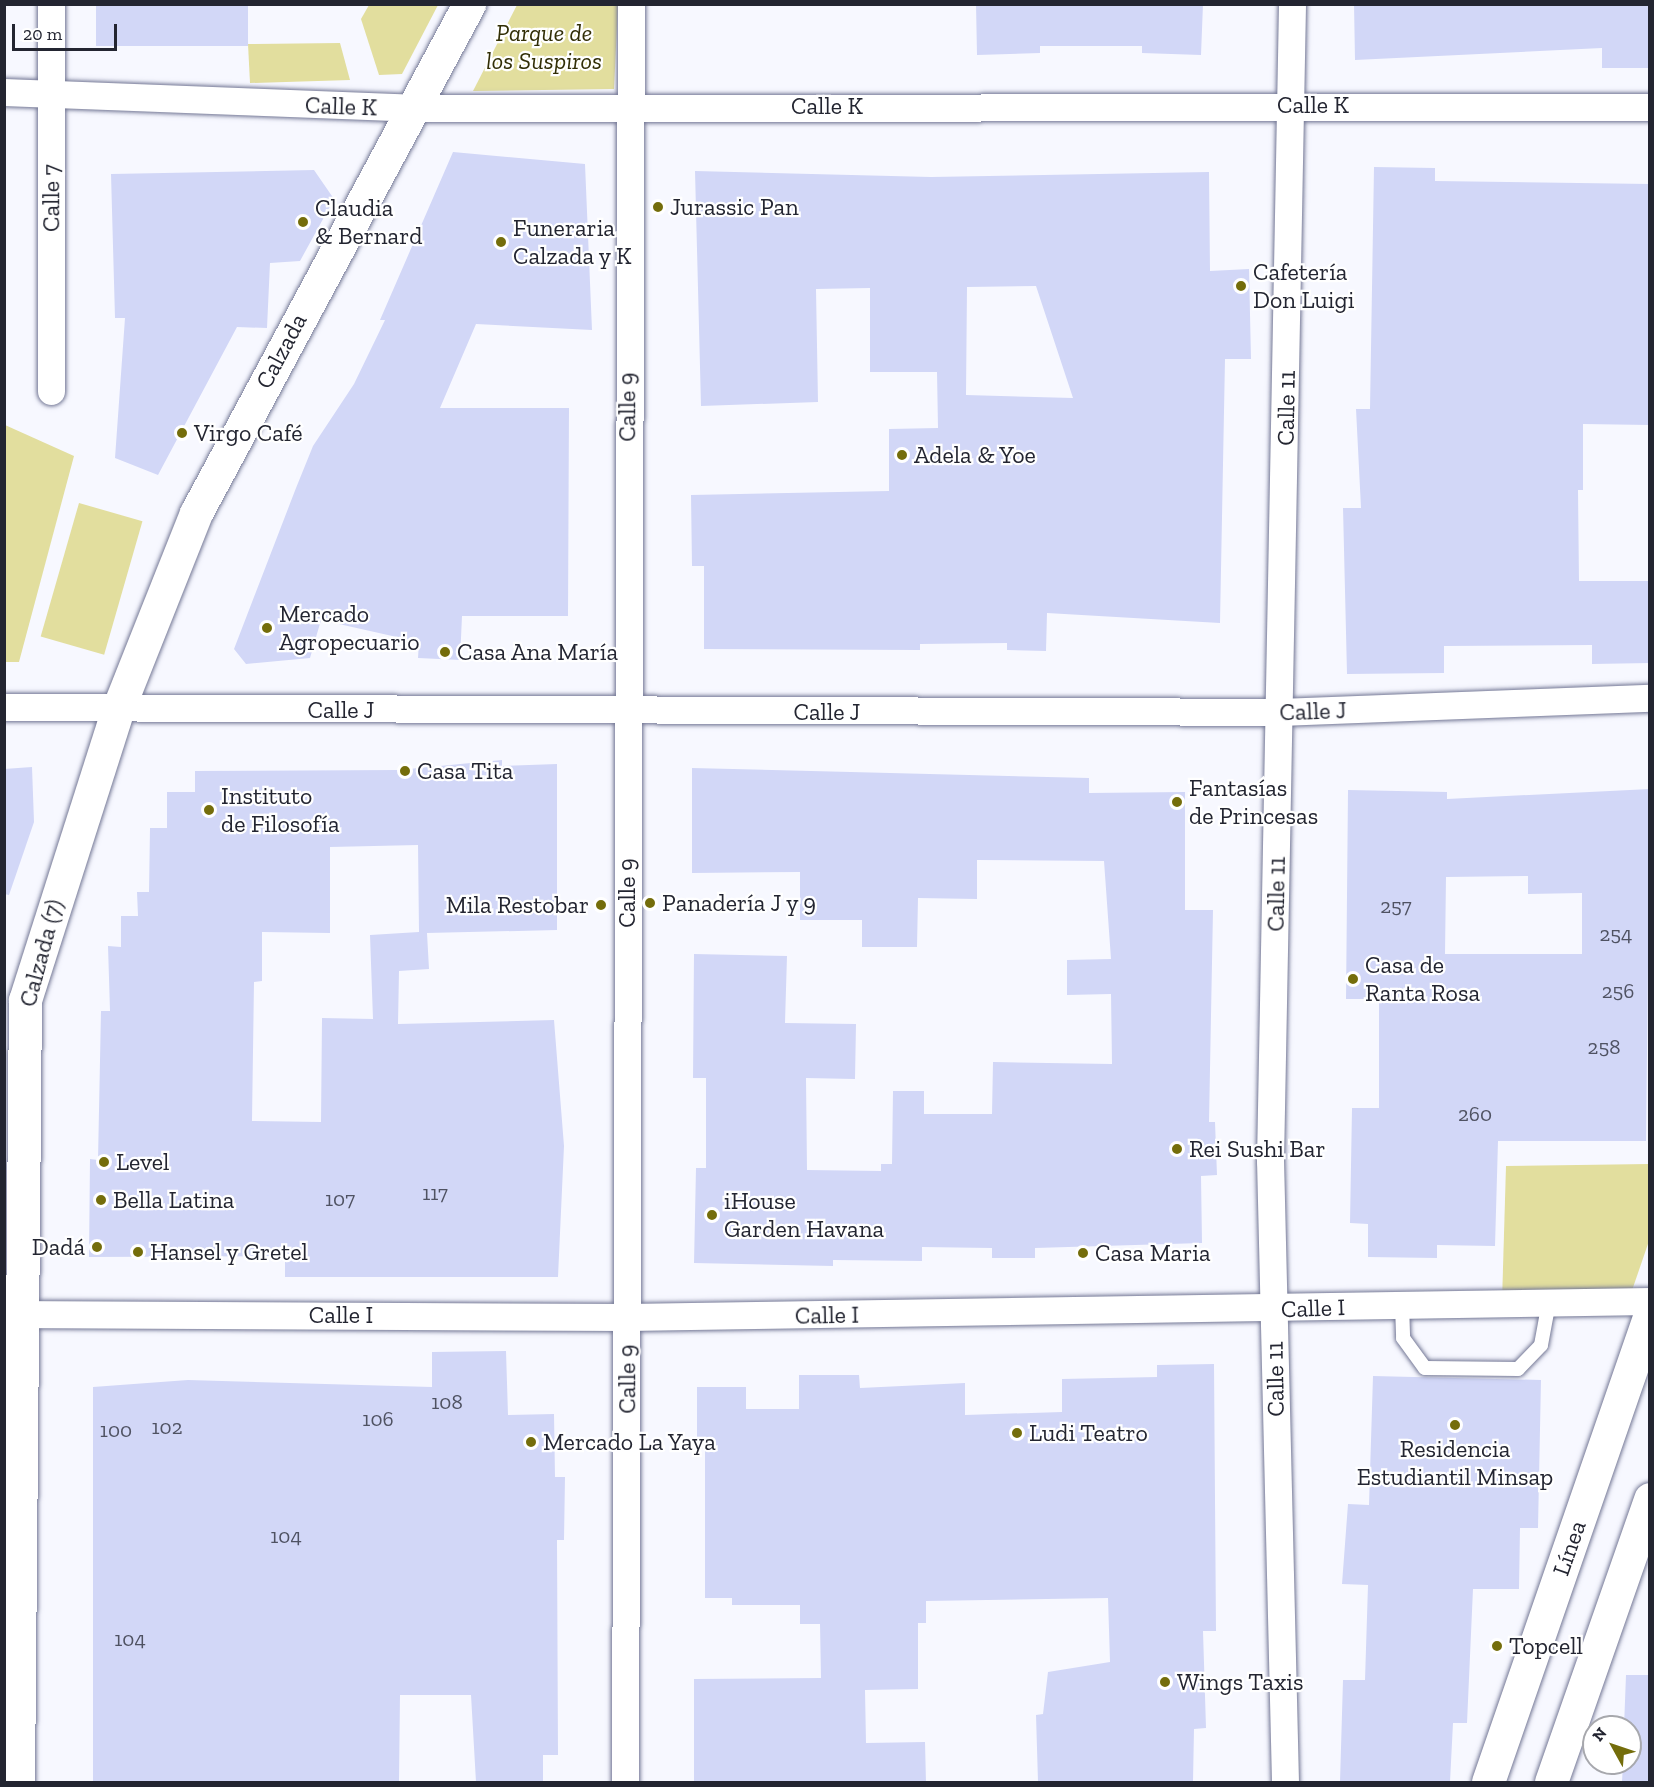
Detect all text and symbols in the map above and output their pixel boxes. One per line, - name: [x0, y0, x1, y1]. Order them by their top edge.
- scale bar: [15, 12, 120, 50]
- park label: Parque de los Suspiros: [486, 19, 602, 75]
- text: 20 m: [23, 23, 62, 45]
- street label: Calle K: [305, 90, 377, 122]
- street label: Calle K: [1277, 91, 1349, 119]
- street label: Calle K: [791, 92, 863, 120]
- street label: Calle 7: [37, 164, 65, 232]
- place label: Jurassic Pan: [670, 193, 799, 221]
- place label: Claudia & Bernard: [315, 194, 422, 250]
- marker: Jurassic Pan: [651, 200, 665, 214]
- place label: Funeraria Calzada y K: [513, 214, 633, 270]
- marker: Claudia & Bernard: [296, 215, 310, 229]
- marker: Funeraria Calzada y K: [494, 235, 508, 249]
- place label: Cafetería Don Luigi: [1253, 258, 1354, 314]
- marker: Cafetería Don Luigi: [1234, 279, 1248, 293]
- street label: Calzada: [249, 308, 313, 394]
- street label: Calle 11: [1271, 370, 1301, 446]
- street label: Calle 9: [613, 372, 641, 442]
- place label: Virgo Café: [194, 419, 303, 447]
- marker: Virgo Café: [175, 426, 189, 440]
- place label: Adela & Yoe: [914, 441, 1037, 469]
- marker: Adela & Yoe: [895, 448, 909, 462]
- place label: Mercado Agropecuario: [279, 600, 419, 656]
- marker: Mercado Agropecuario: [260, 621, 274, 635]
- place label: Casa Ana María: [457, 638, 619, 666]
- marker: Casa Ana María: [438, 645, 452, 659]
- street label: Calle J: [1279, 695, 1347, 727]
- street label: Calle J: [307, 696, 375, 724]
- street label: Calle J: [793, 698, 861, 726]
- place label: Casa Tita: [417, 757, 514, 785]
- marker: Casa Tita: [398, 764, 412, 778]
- place label: Fantasías de Princesas: [1189, 774, 1318, 830]
- place label: Instituto de Filosofía: [221, 782, 340, 838]
- marker: Fantasías de Princesas: [1170, 795, 1184, 809]
- marker: Instituto de Filosofía: [202, 803, 216, 817]
- street label: Calle 11: [1261, 856, 1291, 932]
- street label: Calle 9: [613, 858, 641, 928]
- place label: Panadería J y 9: [662, 889, 818, 917]
- place label: Mila Restobar: [446, 891, 589, 919]
- house number: 257: [1380, 893, 1412, 919]
- street label: Calzada (7): [13, 896, 69, 1010]
- marker: Panadería J y 9: [643, 896, 657, 910]
- marker: Mila Restobar: [594, 898, 608, 912]
- house number: 254: [1600, 921, 1632, 947]
- place label: Casa de Ranta Rosa: [1365, 951, 1480, 1007]
- marker: Casa de Ranta Rosa: [1346, 972, 1360, 986]
- house number: 256: [1602, 978, 1634, 1004]
- house number: 258: [1588, 1034, 1620, 1060]
- house number: 260: [1458, 1101, 1492, 1127]
- place label: Rei Sushi Bar: [1189, 1135, 1326, 1163]
- marker: Rei Sushi Bar: [1170, 1142, 1184, 1156]
- place label: Level: [116, 1148, 169, 1176]
- marker: Level: [97, 1155, 111, 1169]
- house number: 117: [422, 1180, 448, 1206]
- place label: Bella Latina: [113, 1186, 234, 1214]
- house number: 107: [325, 1186, 355, 1212]
- place label: iHouse Garden Havana: [724, 1187, 884, 1243]
- marker: Bella Latina: [94, 1193, 108, 1207]
- marker: iHouse Garden Havana: [705, 1208, 719, 1222]
- place label: Dadá: [32, 1233, 85, 1261]
- place label: Hansel y Gretel: [150, 1238, 309, 1266]
- place label: Casa Maria: [1095, 1239, 1211, 1267]
- marker: Dadá: [90, 1240, 104, 1254]
- marker: Hansel y Gretel: [131, 1245, 145, 1259]
- marker: Casa Maria: [1076, 1246, 1090, 1260]
- street label: Calle I: [1280, 1292, 1346, 1324]
- street label: Calle I: [795, 1300, 859, 1330]
- street label: Calle I: [309, 1301, 373, 1329]
- street label: Calle 11: [1260, 1341, 1290, 1417]
- street label: Calle 9: [613, 1344, 641, 1414]
- house number: 108: [431, 1389, 463, 1415]
- house number: 106: [362, 1406, 394, 1432]
- house number: 102: [152, 1414, 182, 1440]
- house number: 100: [100, 1417, 132, 1443]
- marker: Residencia Estudiantil Minsap: [1448, 1418, 1462, 1432]
- place label: Ludi Teatro: [1029, 1419, 1148, 1447]
- marker: Ludi Teatro: [1010, 1426, 1024, 1440]
- place label: Mercado La Yaya: [543, 1428, 717, 1456]
- marker: Mercado La Yaya: [524, 1435, 538, 1449]
- place label: Residencia Estudiantil Minsap: [1357, 1435, 1553, 1491]
- street label: Línea: [1546, 1517, 1592, 1579]
- house number: 104: [270, 1523, 302, 1549]
- house number: 104: [114, 1626, 146, 1652]
- place label: Topcell: [1509, 1632, 1583, 1660]
- marker: Topcell: [1490, 1639, 1504, 1653]
- place label: Wings Taxis: [1177, 1668, 1304, 1696]
- marker: Wings Taxis: [1158, 1675, 1172, 1689]
- north arrow: [1582, 1715, 1642, 1775]
- text: N: [1588, 1724, 1611, 1745]

